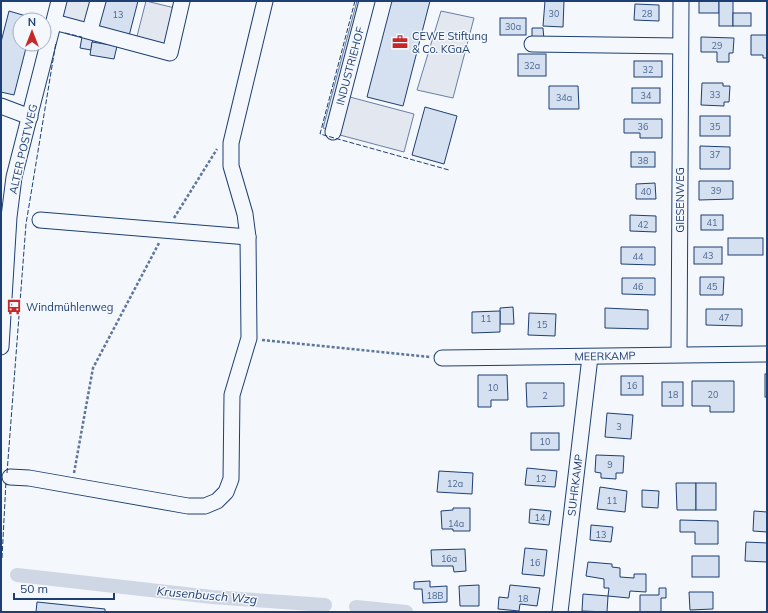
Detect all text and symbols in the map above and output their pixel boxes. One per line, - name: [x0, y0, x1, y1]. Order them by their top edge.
- house number: 30: [549, 8, 559, 19]
- house number: 28: [642, 8, 652, 19]
- house number: 13: [113, 9, 123, 20]
- north arrow: [12, 12, 52, 52]
- text: N: [28, 15, 36, 29]
- house number: 30a: [505, 21, 521, 32]
- street label: INDUSTRIEHOF: [333, 25, 367, 107]
- place label: CEWE Stiftung & Co. KGaA: [412, 29, 488, 56]
- office icon: CEWE Stiftung & Co. KGaA: [391, 33, 409, 51]
- house number: 29: [712, 40, 722, 51]
- house number: 32a: [524, 60, 540, 71]
- house number: 32: [643, 64, 653, 75]
- house number: 33: [710, 89, 720, 100]
- house number: 34: [641, 90, 652, 101]
- house number: 34a: [556, 92, 572, 103]
- street label: ALTER POSTWEG: [6, 103, 40, 195]
- house number: 36: [638, 121, 648, 132]
- house number: 35: [710, 121, 721, 132]
- house number: 37: [710, 149, 720, 160]
- house number: 38: [638, 155, 648, 166]
- street label: GIESENWEG: [673, 167, 687, 233]
- house number: 39: [711, 185, 721, 196]
- house number: 40: [641, 186, 651, 197]
- house number: 41: [707, 217, 717, 228]
- house number: 42: [638, 219, 648, 230]
- house number: 43: [703, 250, 713, 261]
- house number: 44: [633, 251, 644, 262]
- house number: 46: [633, 281, 643, 292]
- house number: 45: [707, 281, 718, 292]
- bus stop icon: Windmühlenweg: [5, 298, 23, 316]
- place label: Windmühlenweg: [26, 300, 113, 314]
- house number: 47: [719, 312, 729, 323]
- house number: 11: [481, 313, 491, 324]
- house number: 15: [537, 319, 548, 330]
- street label: MEERKAMP: [574, 348, 636, 364]
- house number: 16: [627, 380, 637, 391]
- house number: 10: [488, 382, 498, 393]
- house number: 18: [668, 389, 678, 400]
- house number: 20: [708, 389, 718, 400]
- house number: 2: [542, 390, 548, 401]
- house number: 3: [616, 421, 622, 432]
- house number: 10: [540, 436, 550, 447]
- street label: SUHRKAMP: [564, 453, 586, 517]
- house number: 9: [607, 459, 613, 470]
- house number: 12: [536, 473, 546, 484]
- house number: 12a: [447, 478, 463, 489]
- house number: 11: [607, 495, 617, 506]
- house number: 14: [535, 512, 546, 523]
- house number: 14a: [448, 518, 464, 529]
- house number: 13: [596, 529, 606, 540]
- house number: 16a: [441, 553, 457, 564]
- house number: 16: [530, 557, 540, 568]
- scale bar: [14, 575, 114, 601]
- text: 50 m: [20, 581, 48, 596]
- water label: Krusenbusch Wzg: [156, 583, 258, 607]
- house number: 18B: [427, 590, 443, 601]
- house number: 18: [518, 593, 528, 604]

